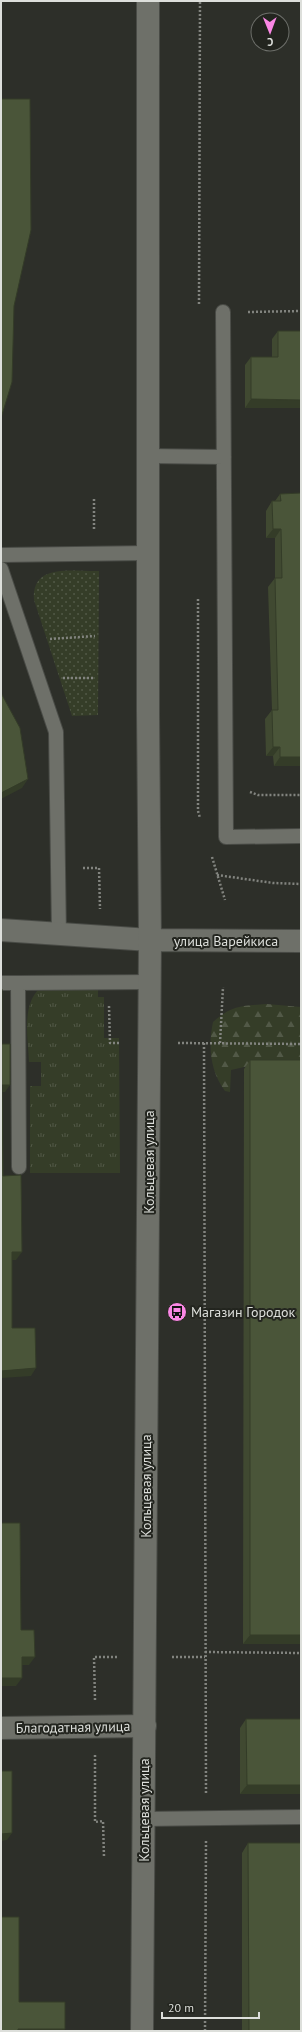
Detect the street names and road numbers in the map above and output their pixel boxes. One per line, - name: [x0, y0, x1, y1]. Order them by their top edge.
- street label: улица Варейкиса: [174, 932, 278, 950]
- street label: Кольцевая улица: [140, 1110, 158, 1214]
- street label: Кольцевая улица: [137, 1434, 155, 1538]
- street label: Благодатная улица: [16, 1717, 131, 1737]
- street label: Кольцевая улица: [135, 1758, 153, 1862]

